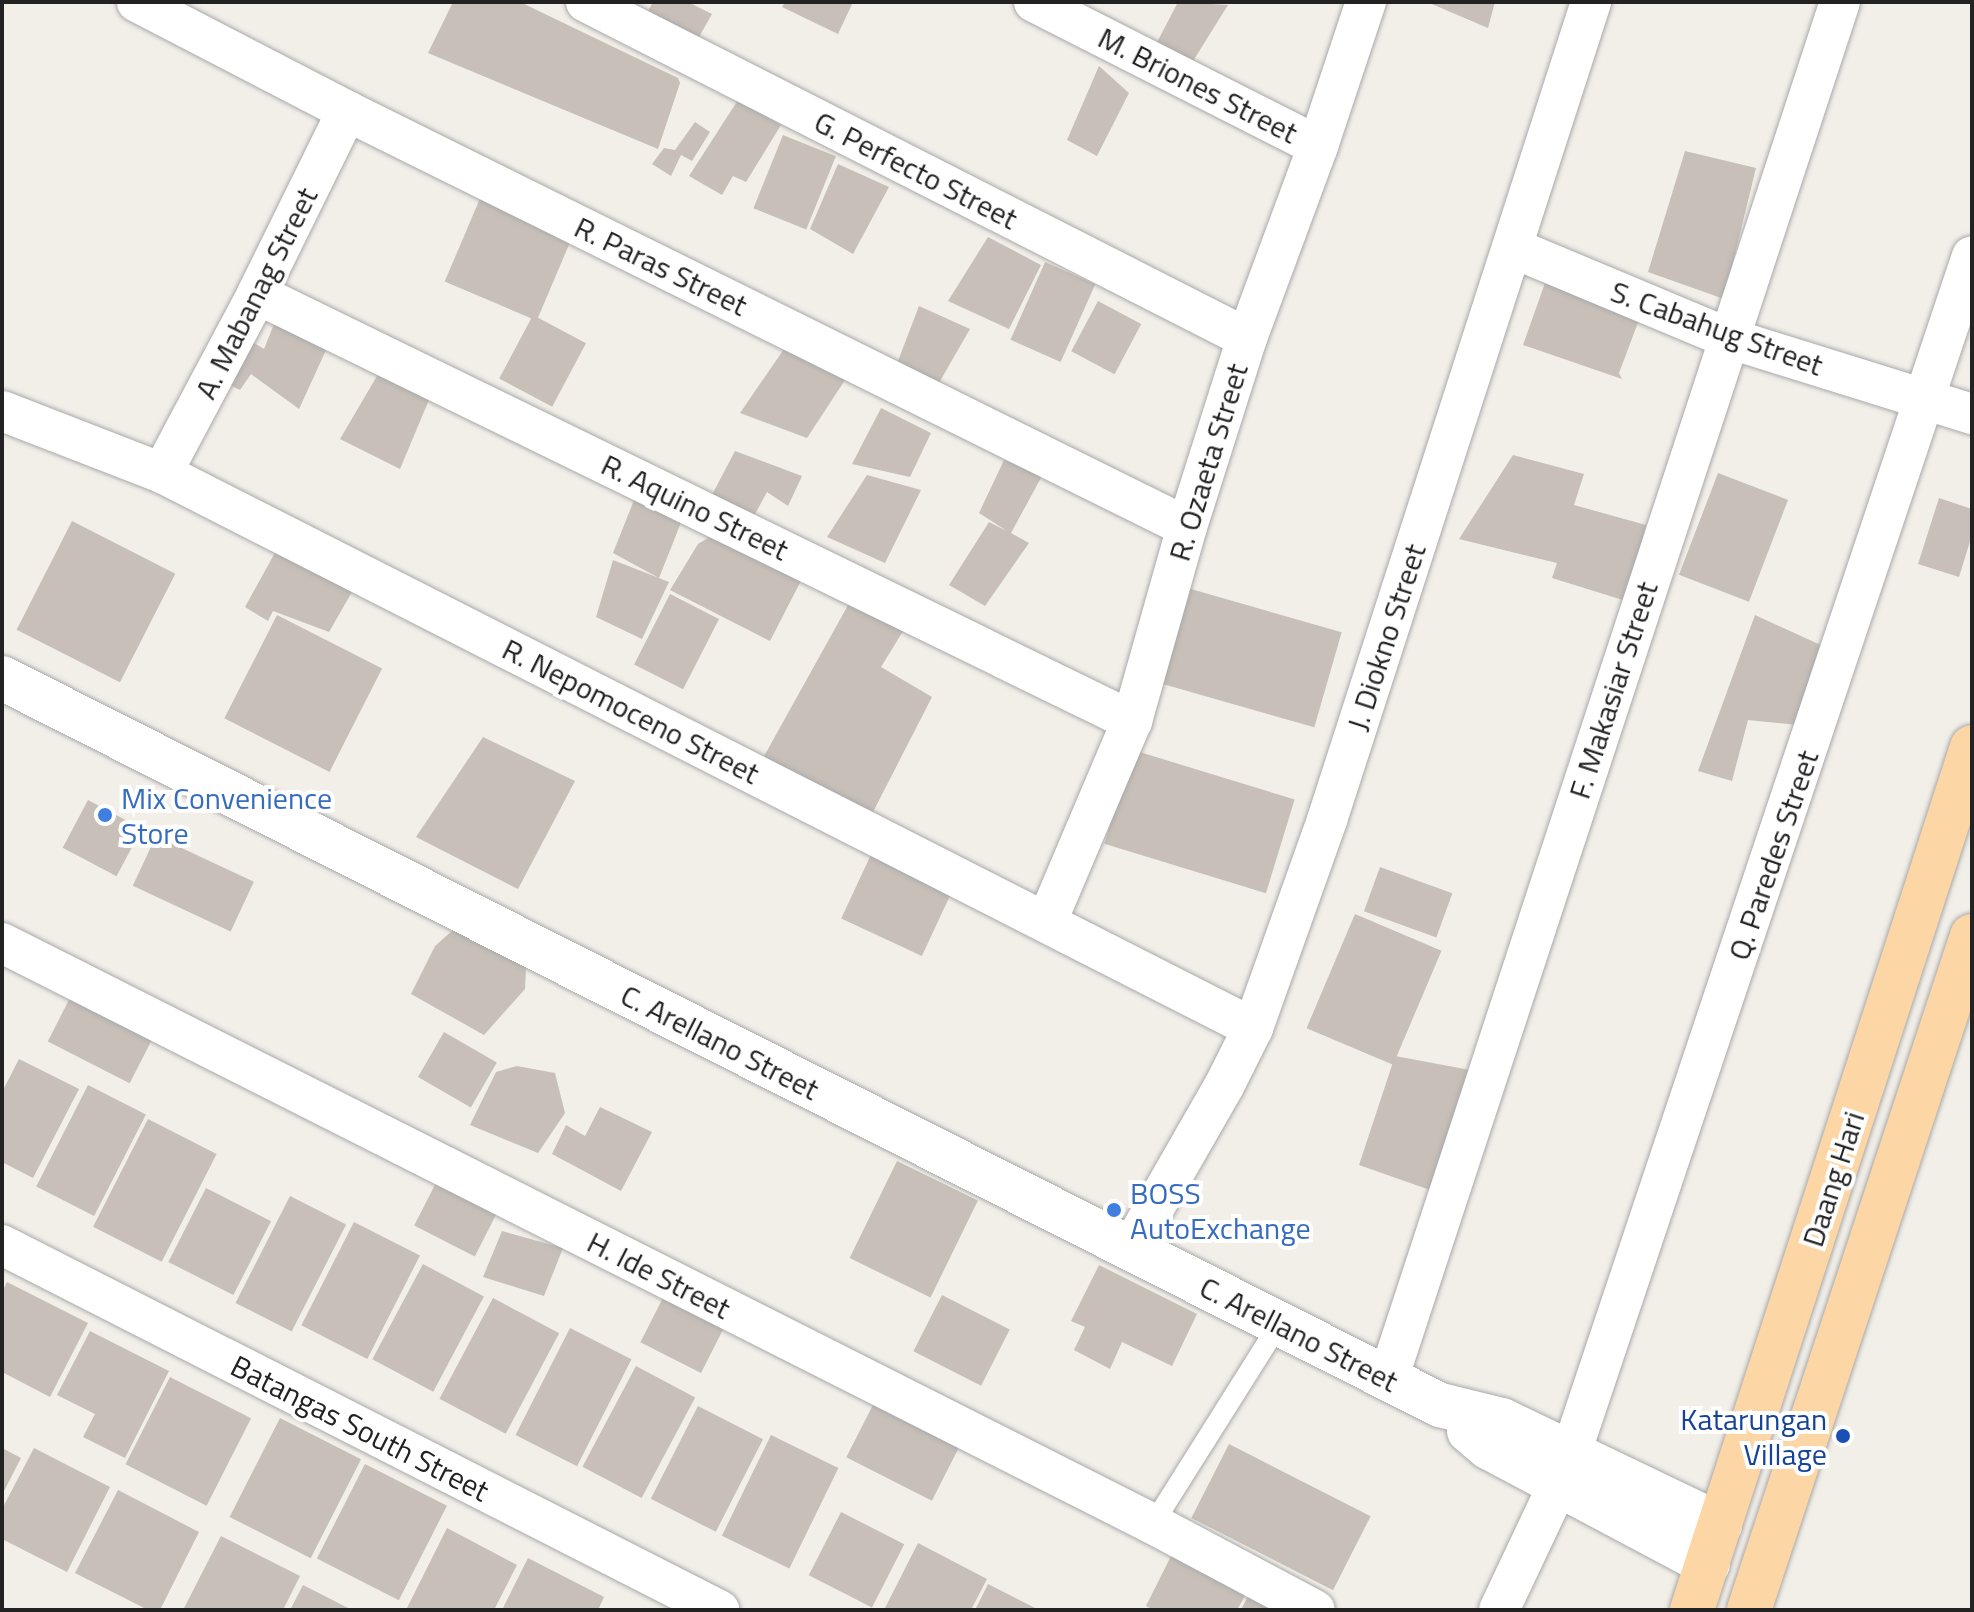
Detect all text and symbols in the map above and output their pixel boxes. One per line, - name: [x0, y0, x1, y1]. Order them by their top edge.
- street label: M. Briones Street: [1092, 19, 1304, 151]
- street label: G. Perfecto Street: [808, 103, 1024, 237]
- street label: A. Mabanag Street: [187, 181, 325, 405]
- street label: R. Paras Street: [569, 209, 753, 323]
- street label: S. Cabahug Street: [1606, 273, 1828, 383]
- street label: R. Ozaeta Street: [1161, 359, 1255, 565]
- street label: R. Aquino Street: [596, 446, 794, 568]
- street label: J. Diokno Street: [1339, 539, 1433, 735]
- street label: F. Makasiar Street: [1561, 577, 1665, 803]
- street label: R. Nepomoceno Street: [497, 631, 765, 791]
- street label: Q. Paredes Street: [1720, 745, 1826, 965]
- place label: Mix Convenience Store: [121, 780, 332, 850]
- marker: Mix Convenience Store: [96, 806, 114, 824]
- street label: C. Arellano Street: [615, 977, 825, 1107]
- street label: Daang Hari: [1794, 1107, 1872, 1251]
- place label: BOSS AutoExchange: [1130, 1175, 1311, 1246]
- marker: BOSS AutoExchange: [1105, 1201, 1123, 1219]
- street label: H. Ide Street: [582, 1224, 736, 1326]
- street label: C. Arellano Street: [1194, 1269, 1404, 1399]
- street label: Batangas South Street: [225, 1347, 495, 1509]
- place label: Katarungan Village: [1680, 1401, 1827, 1472]
- marker: Katarungan Village: [1834, 1427, 1852, 1445]

